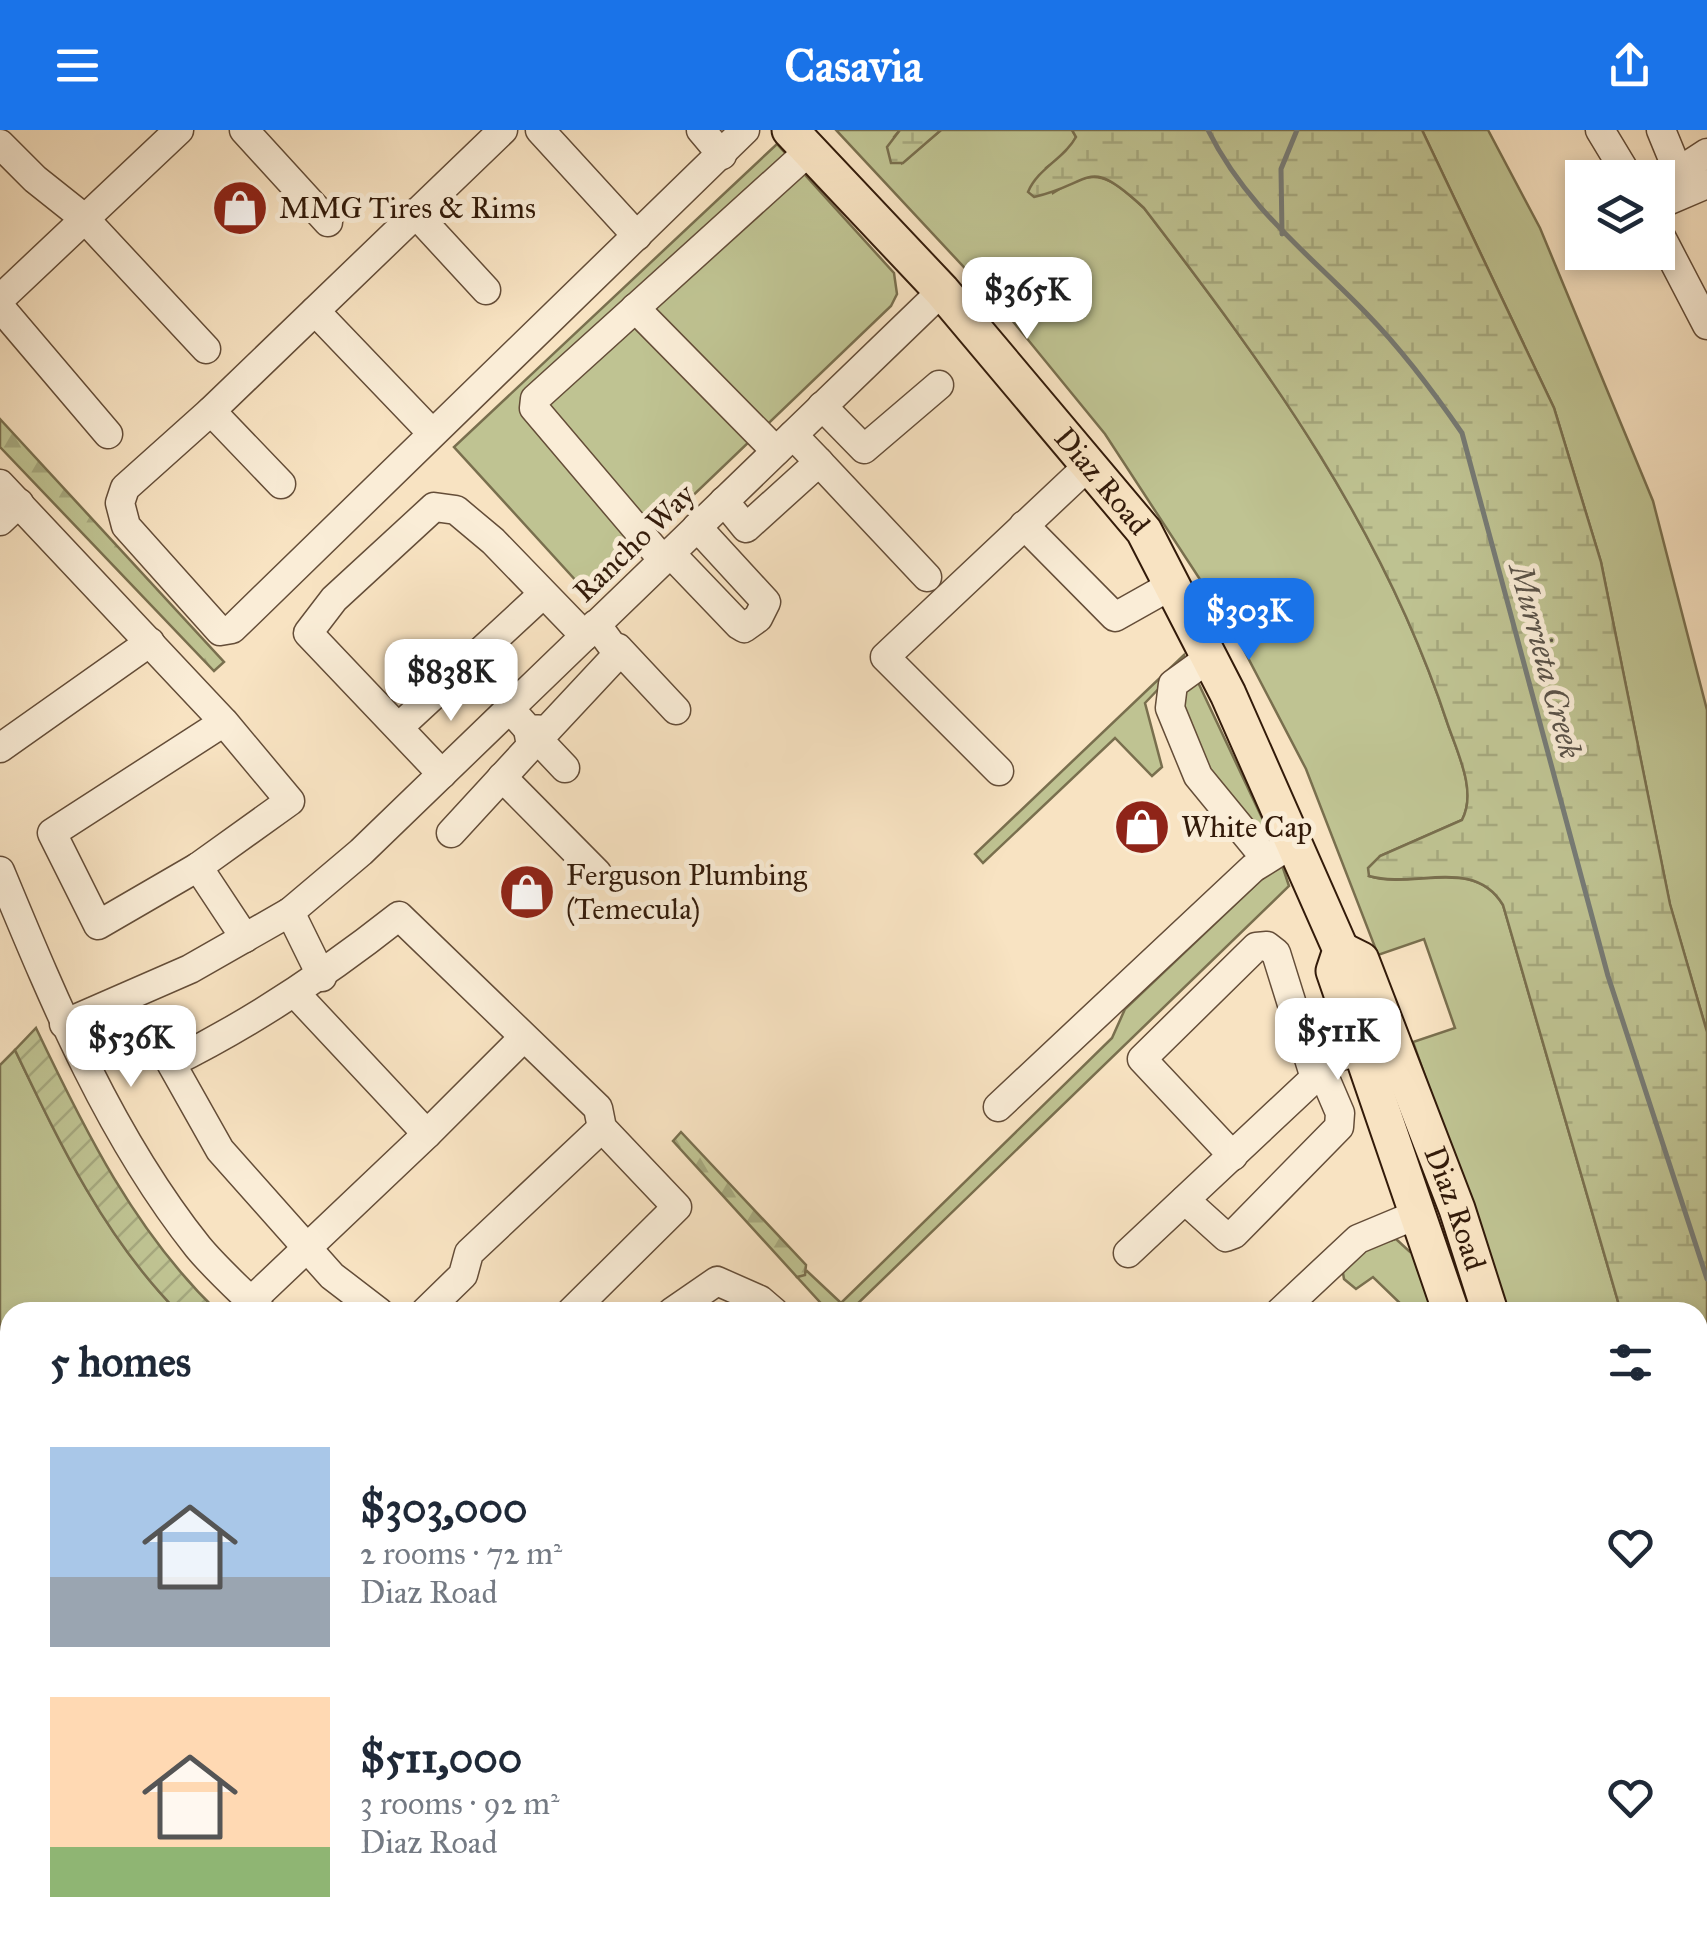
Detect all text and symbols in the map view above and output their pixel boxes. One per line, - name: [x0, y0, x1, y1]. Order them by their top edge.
- icon: menu: [50, 38, 105, 93]
- text: Casavia: [785, 38, 922, 93]
- icon: share: [1602, 38, 1657, 93]
- map controls: [1565, 160, 1675, 270]
- button: layers: [1565, 160, 1675, 270]
- shop icon: MMG Tires & Rims: [210, 178, 270, 238]
- place label: MMG Tires & Rims: [279, 190, 536, 226]
- pin: $365K: [957, 257, 1097, 342]
- text: $365K: [984, 270, 1070, 309]
- street label: Diaz Road: [1047, 420, 1157, 542]
- street label: Rancho Way: [566, 476, 703, 610]
- water label: Murrieta Creek: [1500, 557, 1590, 763]
- pin: $303K: [1179, 578, 1319, 663]
- text: $303K: [1206, 591, 1292, 630]
- pin: $838K: [381, 639, 521, 724]
- text: $838K: [407, 652, 495, 691]
- shop icon: White Cap: [1112, 797, 1172, 857]
- place label: White Cap: [1181, 809, 1312, 845]
- place label: Ferguson Plumbing (Temecula): [566, 857, 808, 928]
- shop icon: Ferguson Plumbing (Temecula): [497, 862, 557, 922]
- pin: $511K: [1268, 998, 1408, 1083]
- pin: $536K: [61, 1005, 201, 1090]
- text: $511K: [1297, 1011, 1379, 1050]
- text: $536K: [88, 1018, 174, 1057]
- street label: Diaz Road: [1417, 1141, 1493, 1275]
- icon: filters: [1603, 1335, 1658, 1390]
- text: 5 homes: [50, 1336, 191, 1388]
- text: $303,000: [360, 1482, 527, 1534]
- icon: home: [130, 1487, 250, 1607]
- icon: heart: [1603, 1520, 1658, 1575]
- text: 2 rooms · 72 m²: [360, 1534, 562, 1573]
- text: Diaz Road: [360, 1573, 497, 1612]
- text: $511,000: [360, 1732, 522, 1784]
- icon: home: [130, 1737, 250, 1857]
- icon: heart: [1603, 1770, 1658, 1825]
- text: 3 rooms · 92 m²: [360, 1784, 560, 1823]
- text: Diaz Road: [360, 1823, 497, 1862]

